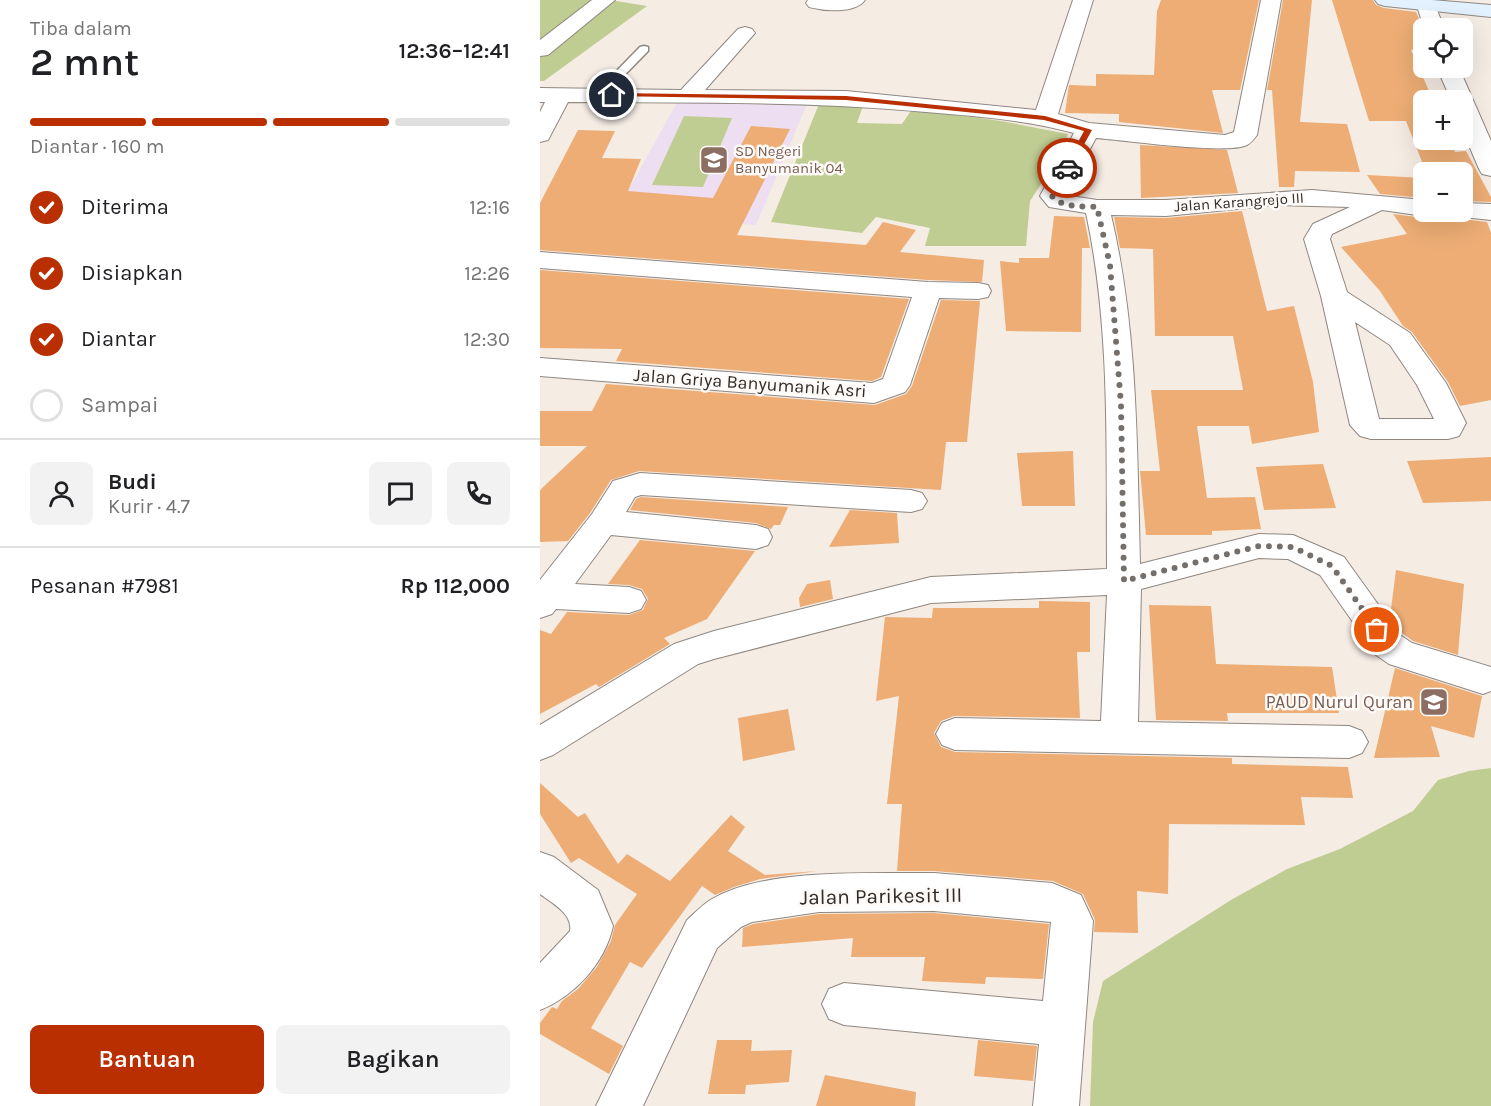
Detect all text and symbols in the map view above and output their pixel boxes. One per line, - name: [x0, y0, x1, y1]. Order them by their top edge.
- text: Tiba dalam: [30, 17, 132, 40]
- map controls: [1413, 18, 1473, 222]
- button: locate: [1413, 18, 1473, 78]
- text: 12:36–12:41: [398, 38, 510, 64]
- text: 2 mnt: [30, 39, 139, 85]
- pin: [586, 69, 637, 120]
- icon: home: [595, 78, 628, 111]
- button: +: [1413, 90, 1473, 150]
- text: Diantar · 160 m: [30, 135, 164, 158]
- courier: [1037, 138, 1097, 198]
- place label: SD Negeri Banyumanik 04: [735, 142, 843, 177]
- school or university icon: SD Negeri Banyumanik 04: [698, 144, 730, 176]
- icon: car: [1051, 152, 1084, 185]
- button: −: [1413, 162, 1473, 222]
- street label: Jalan Karangrejo III: [1173, 188, 1305, 216]
- icon: check: [30, 191, 63, 224]
- text: Diterima: [81, 194, 169, 220]
- text: 12:16: [469, 196, 510, 219]
- icon: check: [30, 257, 63, 290]
- text: Disiapkan: [81, 260, 183, 286]
- text: 12:26: [464, 262, 510, 285]
- icon: check: [30, 323, 63, 356]
- text: Diantar: [81, 326, 156, 352]
- text: 12:30: [464, 328, 510, 351]
- street label: Jalan Griya Banyumanik Asri: [633, 364, 867, 402]
- text: Sampai: [81, 392, 159, 418]
- button: person: [30, 462, 93, 525]
- button: chat: [369, 462, 432, 525]
- button: phone: [447, 462, 510, 525]
- text: Budi: [108, 469, 157, 495]
- text: Kurir · 4.7: [108, 495, 190, 518]
- text: Pesanan #7981: [30, 573, 179, 599]
- text: Rp 112,000: [401, 573, 510, 599]
- pin: [1351, 604, 1402, 655]
- icon: bag: [1360, 613, 1393, 646]
- school or university icon: PAUD Nurul Quran: [1418, 686, 1450, 718]
- place label: PAUD Nurul Quran: [1266, 691, 1413, 713]
- street label: Jalan Parikesit III: [799, 883, 963, 909]
- button: Bantuan: [30, 1025, 264, 1094]
- button: Bagikan: [276, 1025, 510, 1094]

